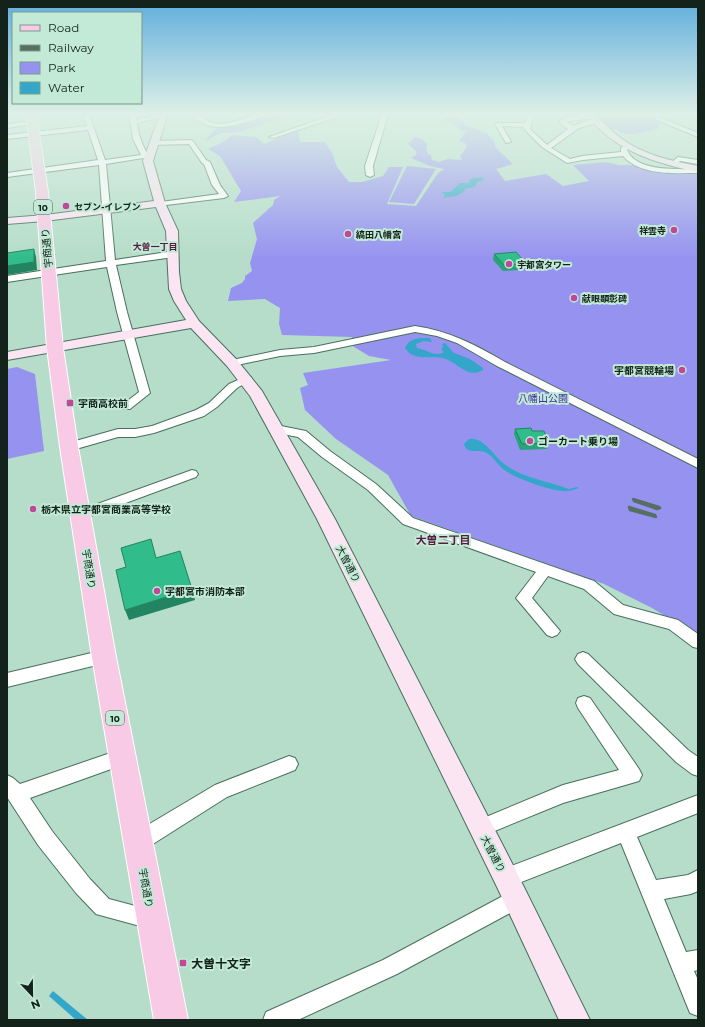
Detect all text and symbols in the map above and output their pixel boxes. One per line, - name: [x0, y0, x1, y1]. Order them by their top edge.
- legend: [12, 12, 142, 104]
- text: Road: [48, 20, 79, 35]
- text: Railway: [48, 40, 94, 55]
- text: Park: [48, 60, 76, 75]
- text: Water: [48, 80, 85, 95]
- road number: 10: [34, 200, 52, 214]
- marker: セブン-イレブン: [61, 201, 71, 211]
- place label: セブン-イレブン: [74, 201, 140, 212]
- place label: 祥雲寺: [639, 225, 666, 236]
- marker: 祥雲寺: [669, 225, 679, 235]
- street label: 宇商通り: [39, 228, 55, 268]
- marker: 縞田八幡宮: [343, 229, 353, 239]
- place label: 縞田八幡宮: [355, 229, 401, 240]
- district label: 大曽一丁目: [132, 241, 178, 252]
- marker: 宇都宮タワー: [504, 259, 514, 269]
- place label: 宇都宮タワー: [517, 259, 571, 270]
- marker: 献眼顕彰碑: [569, 293, 579, 303]
- place label: 献眼顕彰碑: [582, 293, 627, 304]
- place label: 宇都宮競輪場: [614, 364, 674, 377]
- marker: 宇都宮競輪場: [677, 365, 687, 375]
- park label: 八幡山公園: [518, 392, 568, 405]
- place label: 宇商高校前: [78, 397, 128, 410]
- marker: 宇商高校前: [65, 398, 75, 408]
- place label: ゴーカート乗り場: [538, 435, 618, 448]
- marker: ゴーカート乗り場: [525, 436, 535, 446]
- place label: 栃木県立宇都宮商業高等学校: [41, 503, 171, 516]
- marker: 栃木県立宇都宮商業高等学校: [28, 504, 38, 514]
- district label: 大曽二丁目: [416, 533, 471, 547]
- street label: 大曽通り: [333, 543, 363, 585]
- street label: 宇商通り: [79, 548, 99, 590]
- place label: 宇都宮市消防本部: [165, 585, 245, 598]
- marker: 宇都宮市消防本部: [152, 586, 162, 596]
- road number: 10: [106, 711, 124, 725]
- street label: 大曽通り: [478, 833, 508, 875]
- street label: 宇商通り: [136, 867, 156, 909]
- place label: 大曽十文字: [191, 956, 251, 971]
- marker: 大曽十文字: [178, 958, 188, 968]
- north arrow: [12, 975, 52, 1015]
- text: N: [29, 996, 42, 1012]

